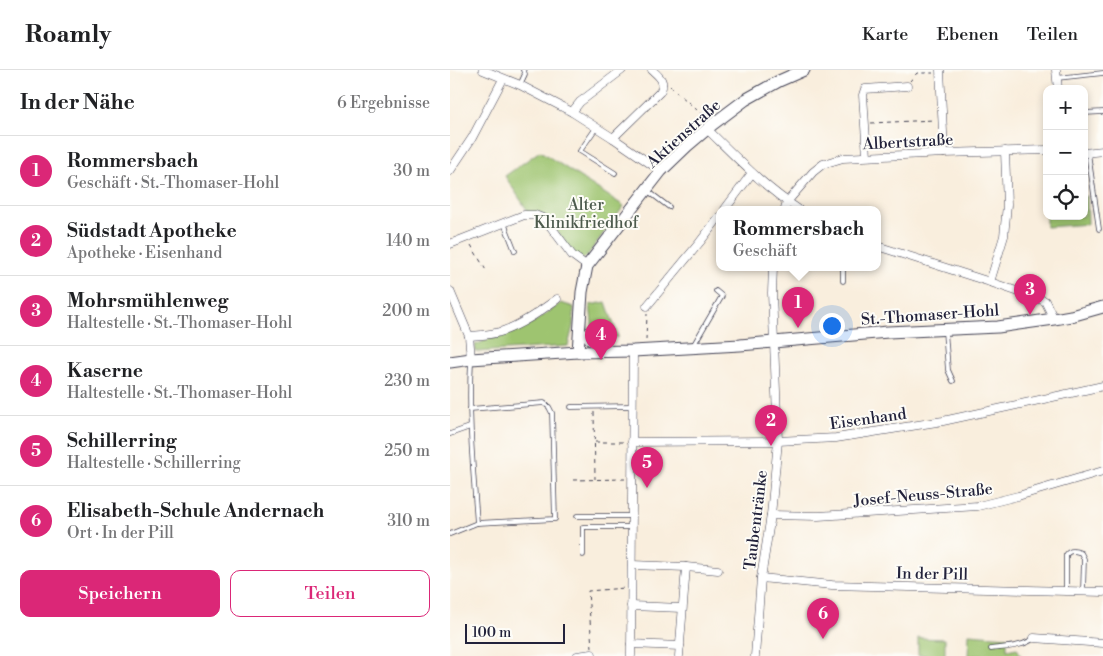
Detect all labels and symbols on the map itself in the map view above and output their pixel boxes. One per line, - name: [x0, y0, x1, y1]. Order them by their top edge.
- street label: Aktienstraße: [642, 95, 725, 173]
- street label: Albertstraße: [861, 130, 954, 154]
- park label: Alter Klinikfriedhof: [534, 195, 639, 233]
- pin: 3: [1014, 274, 1046, 315]
- pin: 1: [782, 287, 814, 328]
- street label: St.-Thomaser-Hohl: [860, 300, 1000, 330]
- your location: [819, 313, 845, 339]
- pin: 4: [585, 319, 617, 360]
- street label: Eisenhand: [829, 404, 908, 434]
- pin: 2: [755, 405, 787, 446]
- pin: 5: [631, 447, 663, 488]
- street label: Taubentränke: [740, 469, 772, 571]
- street label: Josef-Neuss-Straße: [852, 479, 993, 511]
- street label: In der Pill: [896, 563, 968, 585]
- pin: 6: [807, 598, 839, 639]
- scale bar: [465, 621, 565, 644]

